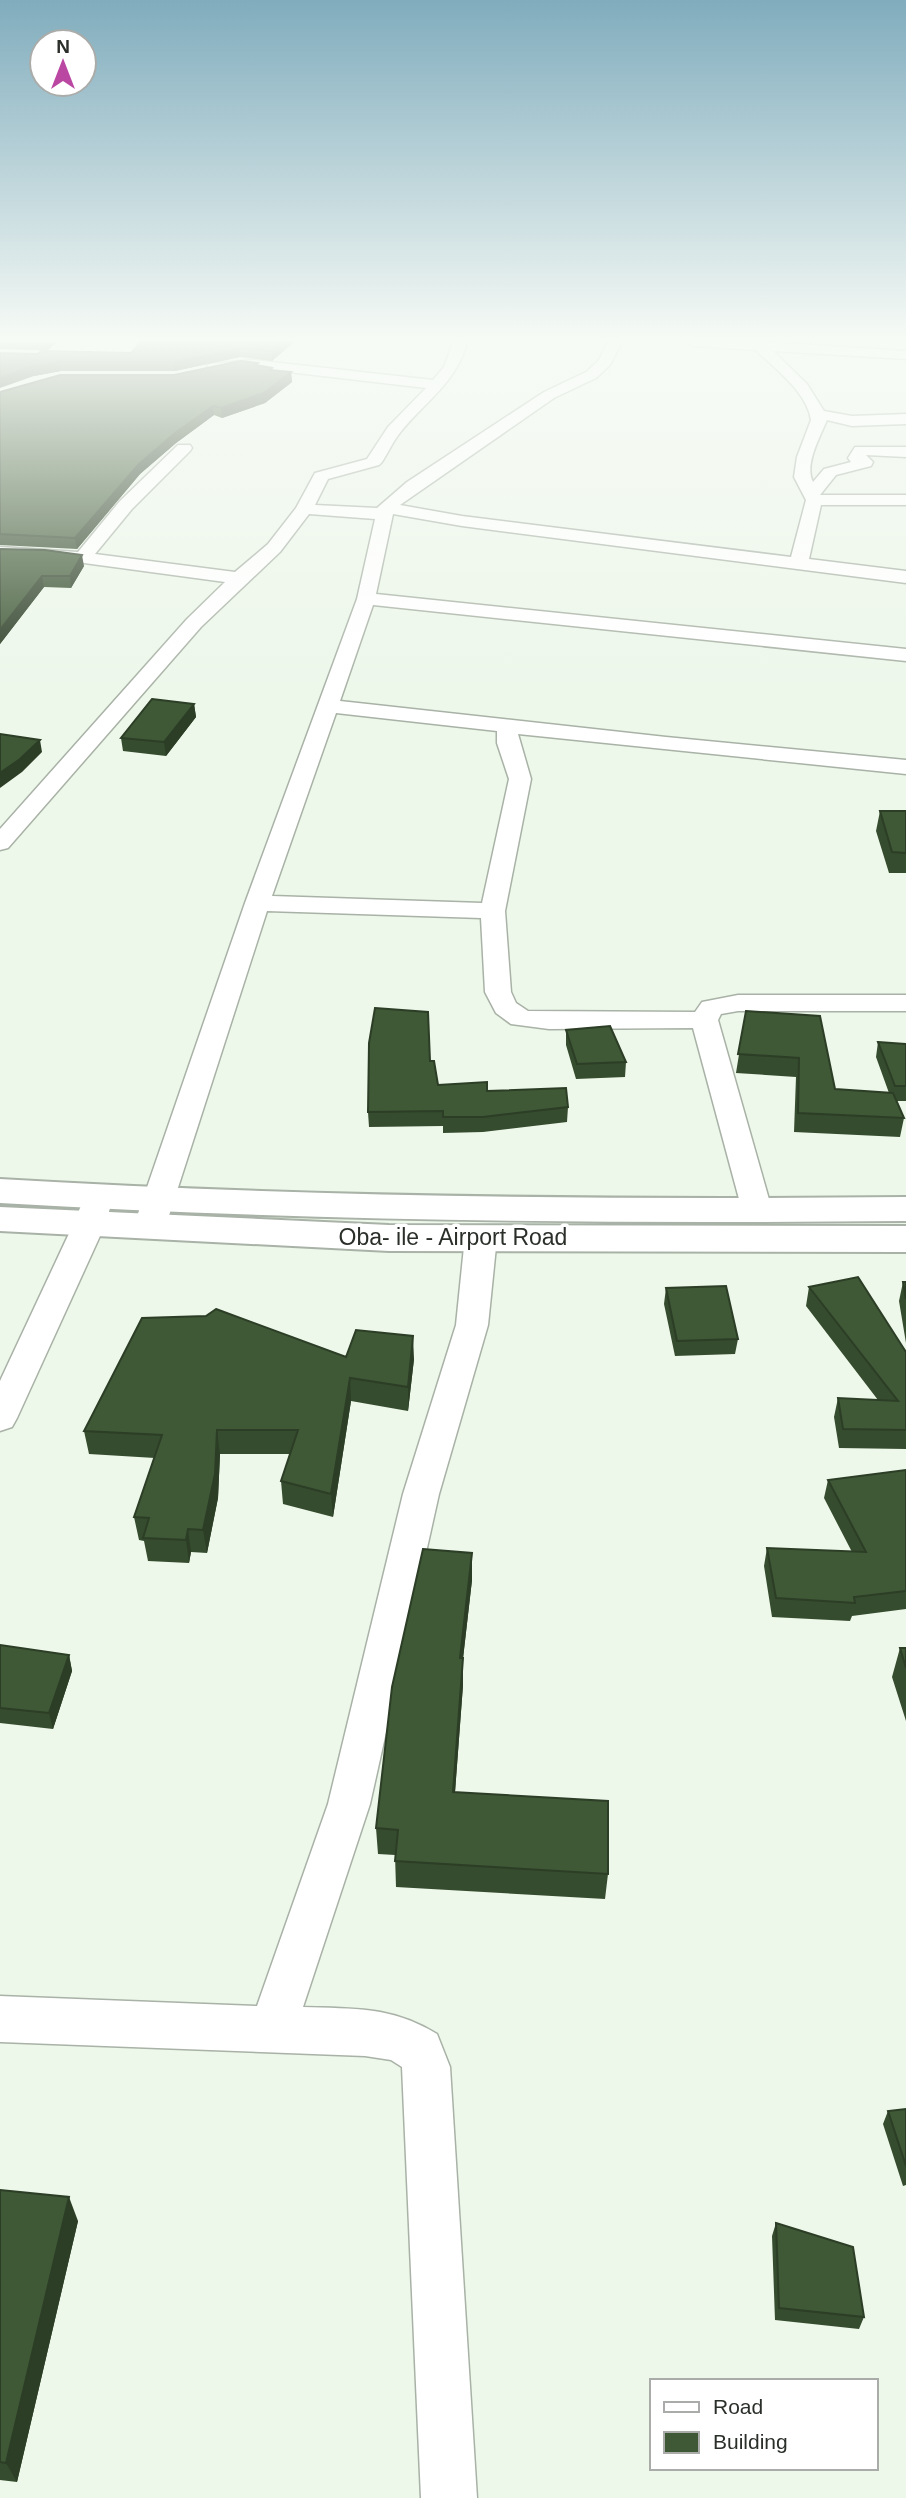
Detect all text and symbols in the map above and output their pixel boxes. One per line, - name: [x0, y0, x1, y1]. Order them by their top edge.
- north arrow: [28, 28, 98, 98]
- text: N: [56, 36, 70, 57]
- street label: Oba- ile - Airport Road: [339, 1224, 567, 1250]
- legend: [650, 2379, 878, 2470]
- text: Road: [713, 2395, 763, 2418]
- text: Building: [713, 2430, 788, 2453]

